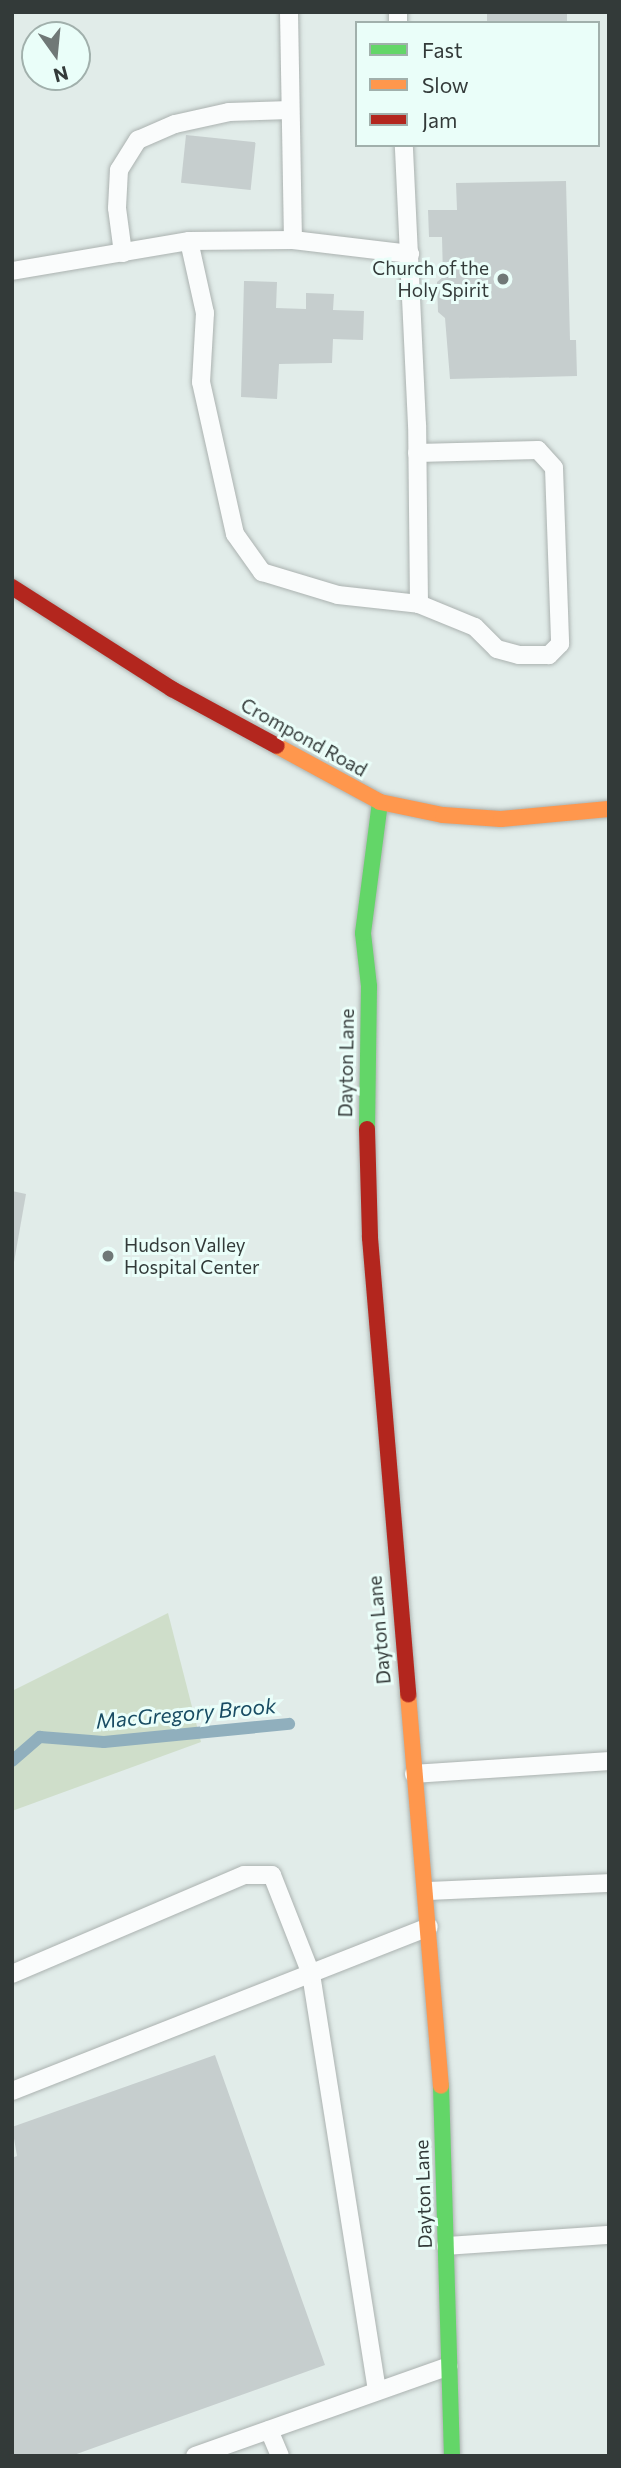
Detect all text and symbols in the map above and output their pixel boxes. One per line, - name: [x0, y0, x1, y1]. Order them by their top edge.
- north arrow: [21, 21, 91, 91]
- legend: [355, 21, 600, 147]
- text: Fast: [422, 37, 463, 62]
- text: N: [51, 62, 71, 88]
- text: Slow: [422, 72, 469, 97]
- text: Jam: [422, 107, 457, 132]
- place label: Church of the Holy Spirit: [372, 257, 489, 301]
- marker: Church of the Holy Spirit: [495, 271, 511, 287]
- street label: Crompond Road: [237, 693, 371, 781]
- street label: Dayton Lane: [334, 1008, 358, 1118]
- place label: Hudson Valley Hospital Center: [124, 1234, 260, 1278]
- marker: Hudson Valley Hospital Center: [98, 1246, 118, 1266]
- street label: Dayton Lane: [363, 1575, 395, 1685]
- water label: MacGregory Brook: [95, 1693, 277, 1733]
- street label: Dayton Lane: [410, 2139, 436, 2249]

